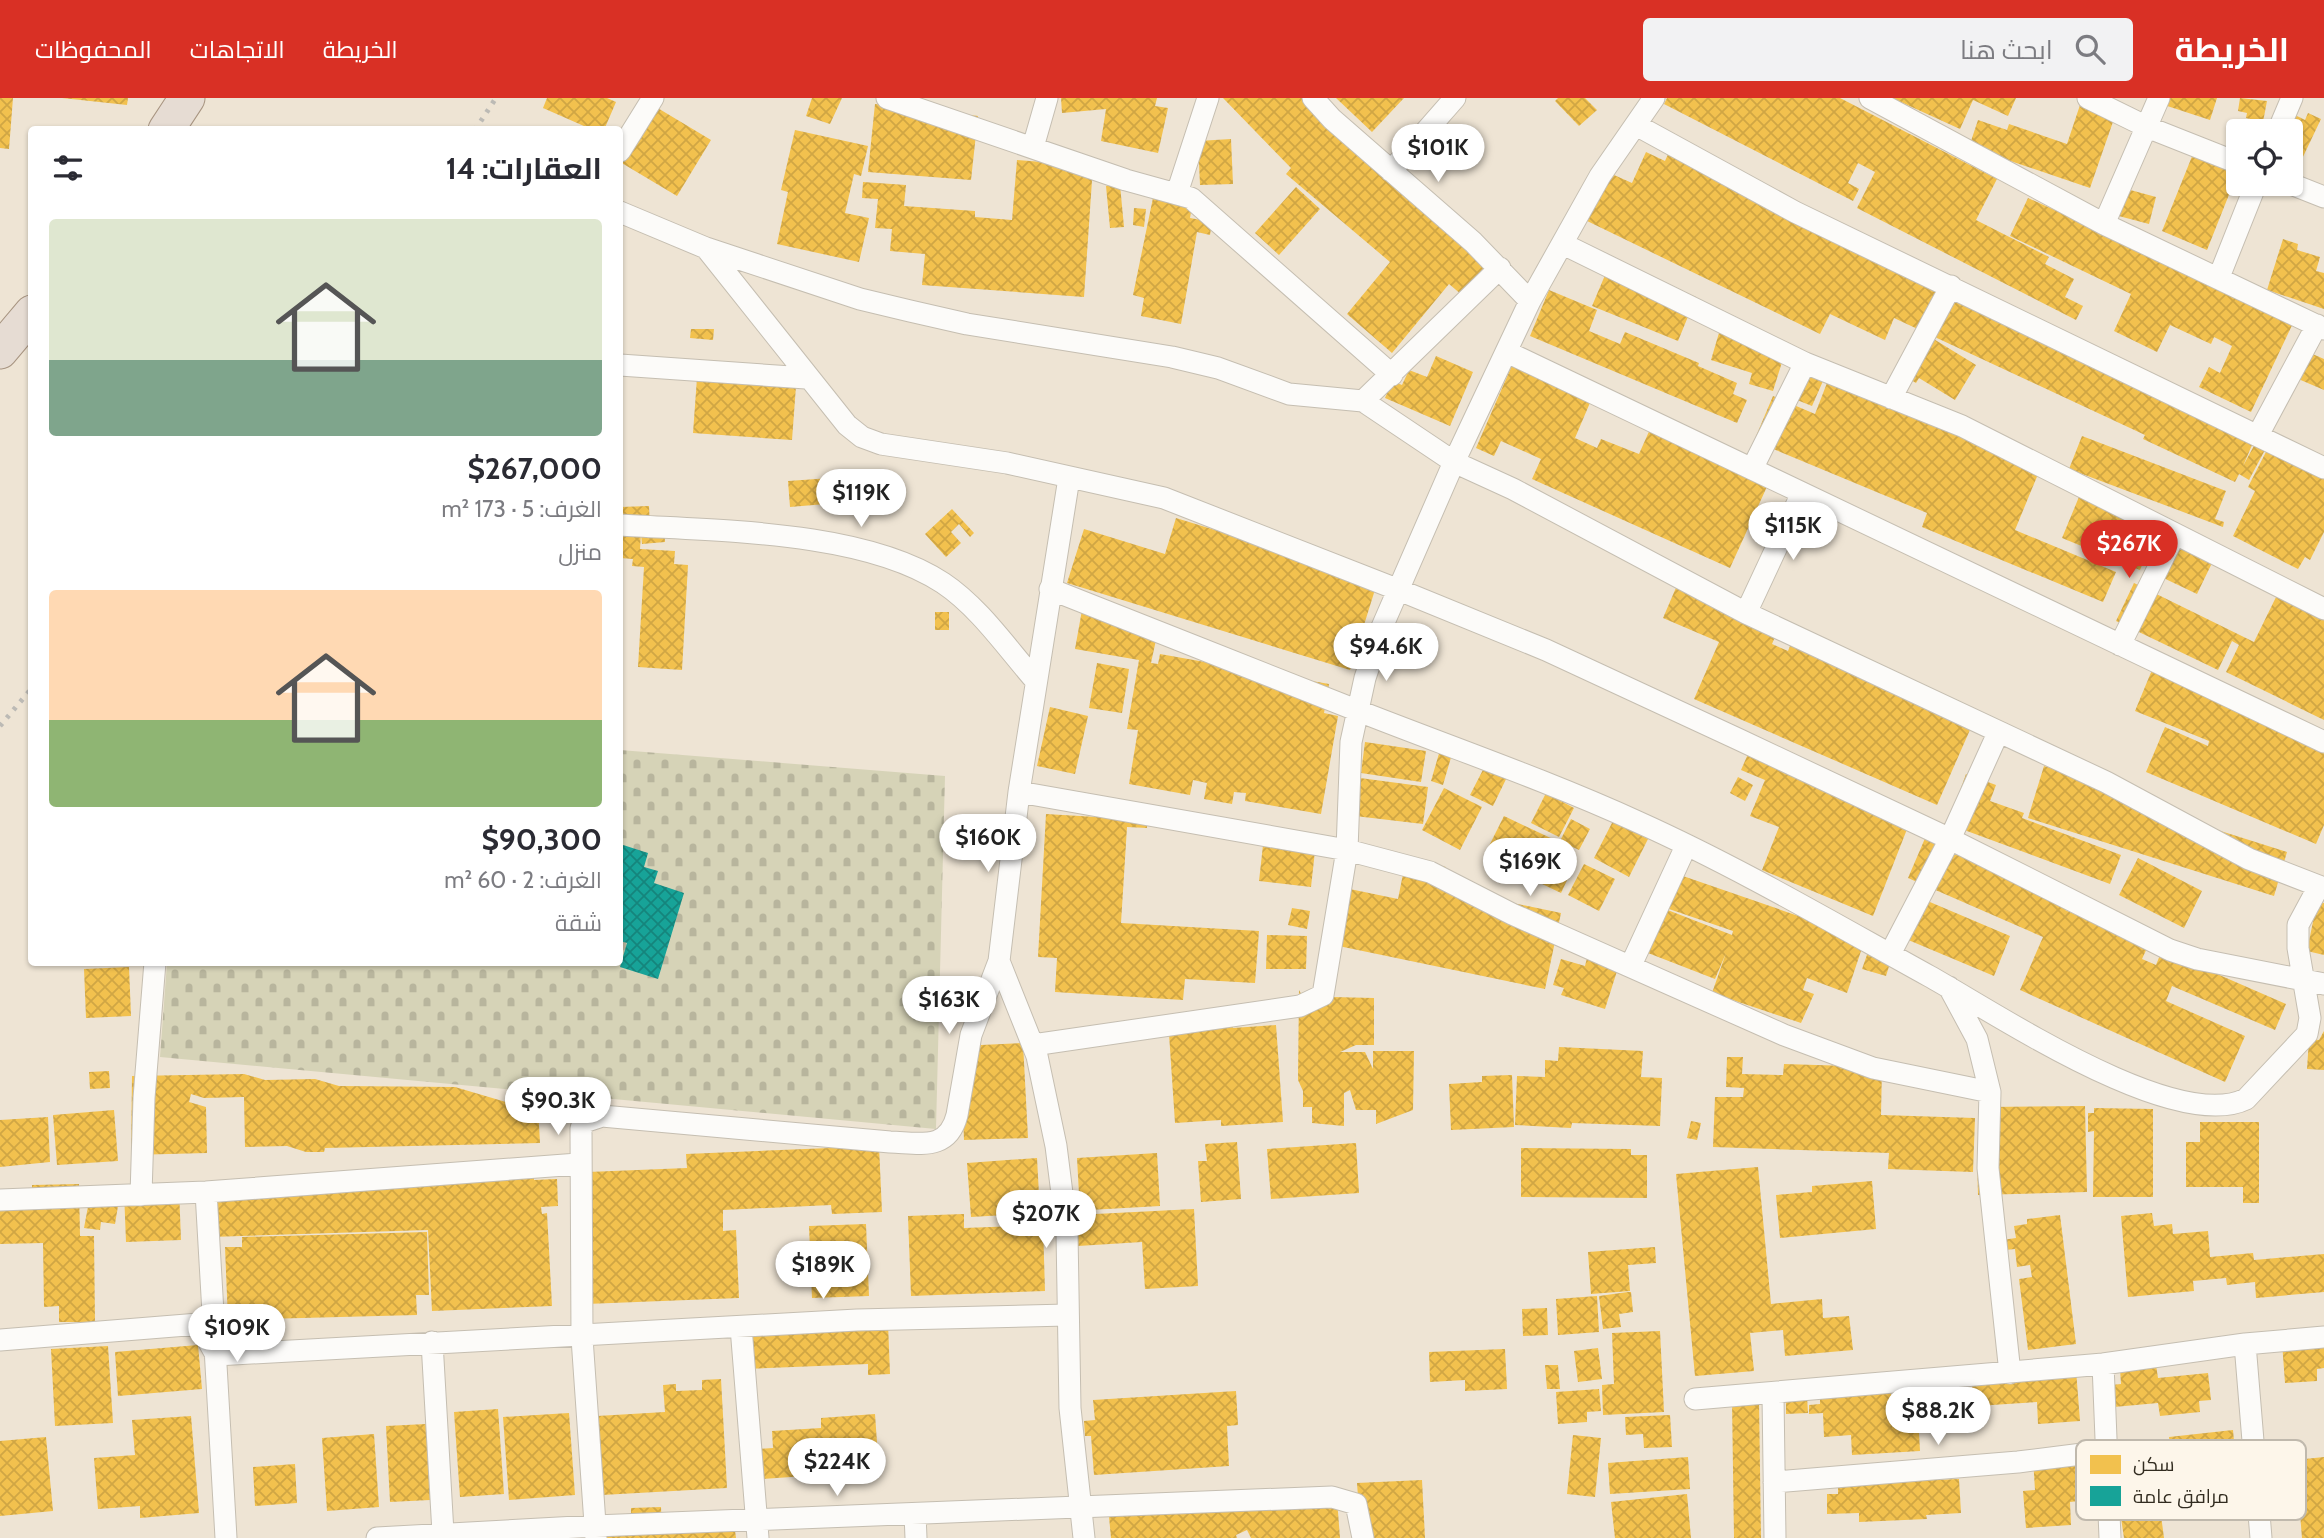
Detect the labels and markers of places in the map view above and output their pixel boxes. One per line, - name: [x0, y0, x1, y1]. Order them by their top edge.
- pin: $101K: [1389, 125, 1487, 184]
- pin: $119K: [812, 470, 910, 529]
- pin: $115K: [1744, 503, 1842, 562]
- pin: $267K: [2080, 520, 2178, 580]
- pin: $94.6K: [1329, 624, 1443, 683]
- pin: $160K: [939, 814, 1037, 874]
- pin: $169K: [1481, 838, 1579, 898]
- pin: $163K: [900, 976, 998, 1036]
- pin: $90.3K: [501, 1077, 615, 1137]
- pin: $207K: [997, 1190, 1095, 1250]
- pin: $189K: [774, 1242, 872, 1301]
- pin: $109K: [188, 1304, 286, 1364]
- pin: $88.2K: [1881, 1388, 1995, 1447]
- pin: $224K: [788, 1438, 886, 1498]

